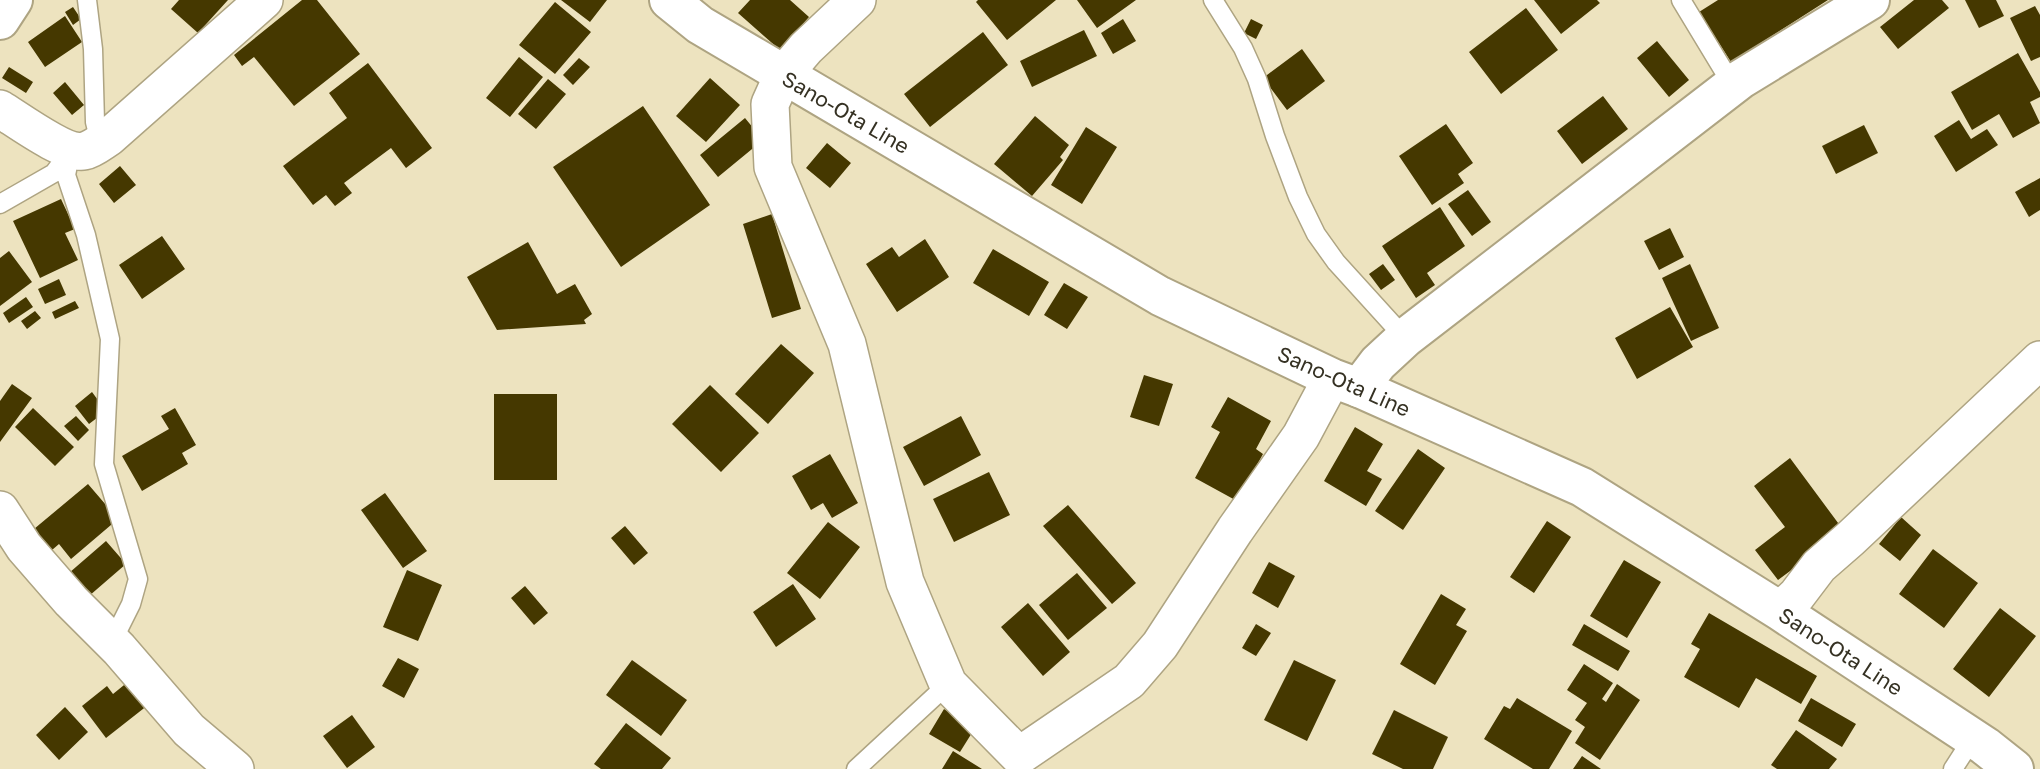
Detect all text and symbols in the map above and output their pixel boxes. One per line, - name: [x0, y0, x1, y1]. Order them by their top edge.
- street label: Sano-Ota Line: [778, 65, 914, 159]
- street label: Sano-Ota Line: [1274, 340, 1414, 422]
- street label: Sano-Ota Line: [1774, 601, 1908, 701]

